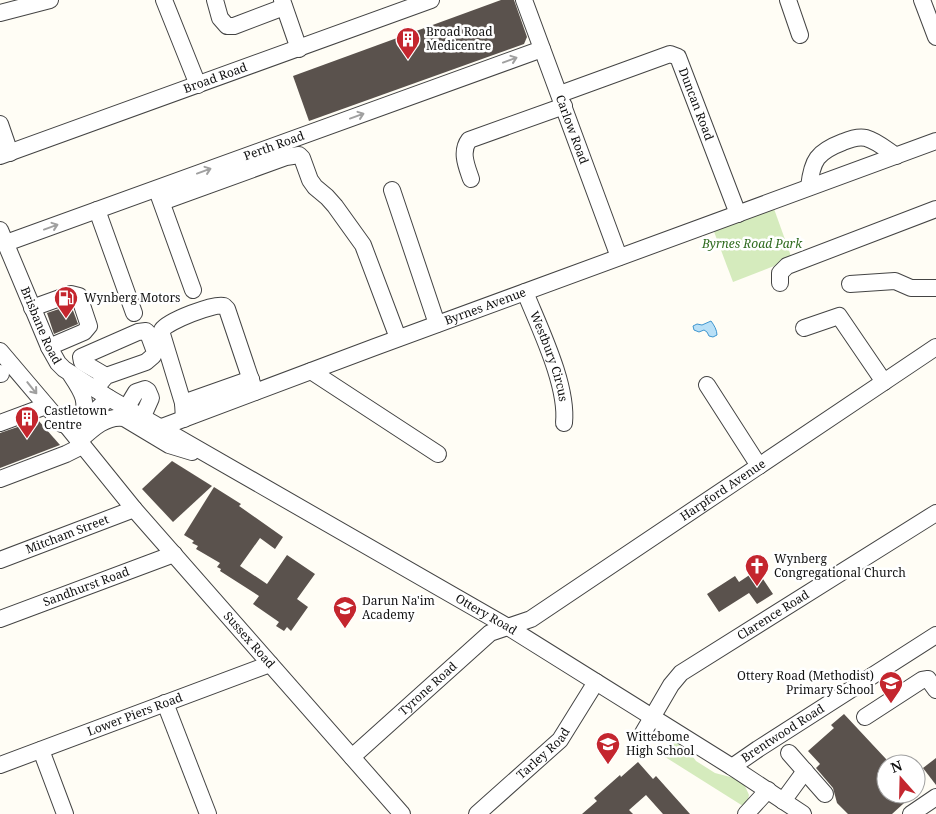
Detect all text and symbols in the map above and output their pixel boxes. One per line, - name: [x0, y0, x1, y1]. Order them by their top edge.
- place label: Broad Road Medicentre: [426, 23, 493, 54]
- building icon: Broad Road Medicentre: [395, 26, 421, 60]
- one-way arrow: [501, 55, 517, 64]
- street label: Broad Road: [181, 58, 250, 97]
- street label: Duncan Road: [675, 65, 718, 143]
- street label: Carlow Road: [552, 92, 593, 167]
- one-way arrow: [349, 111, 364, 120]
- street label: Perth Road: [241, 127, 307, 164]
- one-way arrow: [196, 166, 211, 175]
- one-way arrow: [43, 222, 59, 231]
- park label: Byrnes Road Park: [701, 235, 803, 252]
- street label: Byrnes Avenue: [442, 283, 528, 329]
- street label: Brisbane Road: [17, 284, 66, 368]
- fuel station icon: Wynberg Motors: [53, 285, 79, 319]
- place label: Wynberg Motors: [84, 289, 181, 306]
- street label: Westbury Circus: [526, 308, 572, 403]
- one-way arrow: [26, 381, 37, 394]
- place label: Castletown Centre: [44, 402, 107, 433]
- building icon: Castletown Centre: [14, 405, 40, 439]
- street label: Harpford Avenue: [676, 455, 769, 525]
- street label: Mitcham Street: [23, 510, 111, 557]
- place label: Wynberg Congregational Church: [774, 550, 906, 581]
- church icon: Wynberg Congregational Church: [744, 553, 770, 587]
- street label: Sandhurst Road: [40, 562, 132, 610]
- street label: Clarence Road: [734, 585, 813, 644]
- street label: Ottery Road: [452, 590, 521, 639]
- place label: Darun Na'im Academy: [362, 592, 435, 623]
- school or university icon: Darun Na'im Academy: [332, 595, 358, 629]
- street label: Sussex Road: [220, 608, 279, 672]
- street label: Tyrone Road: [395, 657, 461, 719]
- place label: Ottery Road (Methodist) Primary School: [737, 667, 874, 698]
- school or university icon: Ottery Road (Methodist) Primary School: [878, 670, 904, 704]
- street label: Lower Piers Road: [85, 688, 185, 740]
- street label: Brentwood Road: [738, 699, 828, 766]
- street label: Tarley Road: [513, 724, 574, 783]
- place label: Wittebome High School: [626, 728, 694, 759]
- school or university icon: Wittebome High School: [595, 731, 621, 765]
- north arrow: [876, 754, 926, 804]
- text: N: [888, 755, 905, 777]

